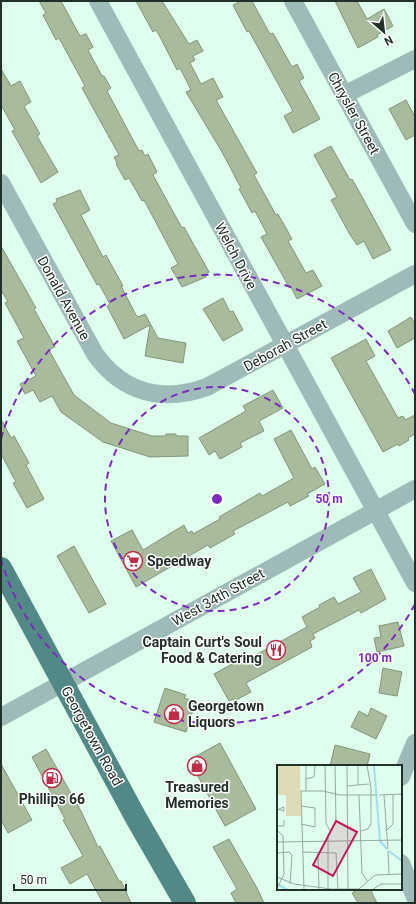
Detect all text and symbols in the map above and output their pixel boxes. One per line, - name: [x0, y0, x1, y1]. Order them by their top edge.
- north arrow: [364, 12, 404, 52]
- text: N: [382, 33, 395, 48]
- street label: Chrysler Street: [325, 69, 383, 157]
- street label: Welch Drive: [212, 220, 260, 292]
- street label: Donald Avenue: [34, 253, 94, 343]
- street label: Deborah Street: [241, 315, 330, 374]
- centre of rings: [210, 492, 224, 506]
- text: 50 m: [315, 492, 343, 506]
- supermarket icon: Speedway: [122, 550, 144, 572]
- place label: Speedway: [147, 553, 212, 569]
- street label: West 34th Street: [169, 565, 267, 629]
- place label: Captain Curt's Soul Food & Catering: [143, 634, 262, 666]
- restaurant icon: Captain Curt's Soul Food & Catering: [265, 639, 287, 661]
- text: 100 m: [358, 651, 392, 665]
- street label: Georgetown Road: [58, 684, 126, 788]
- place label: Georgetown Liquors: [188, 698, 264, 730]
- shop icon: Georgetown Liquors: [163, 703, 185, 725]
- shop icon: Treasured Memories: [186, 755, 208, 777]
- inset map: [277, 765, 402, 890]
- fuel station icon: Phillips 66: [41, 767, 63, 789]
- place label: Treasured Memories: [165, 779, 229, 811]
- place label: Phillips 66: [19, 791, 85, 807]
- scale bar: [14, 866, 126, 892]
- text: 50 m: [20, 873, 47, 887]

